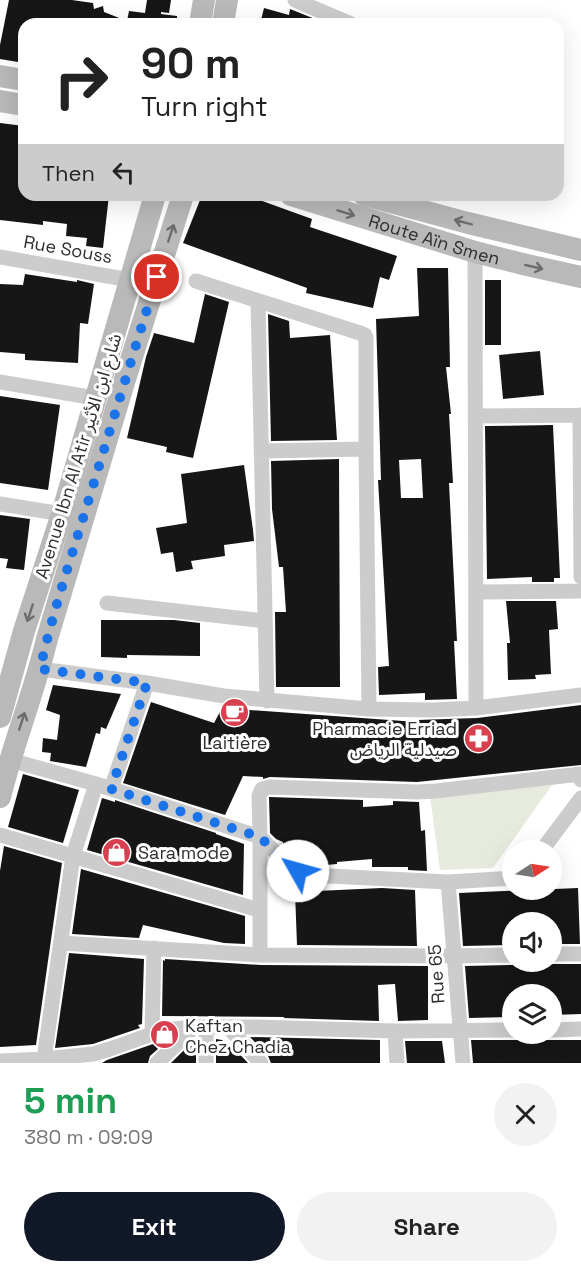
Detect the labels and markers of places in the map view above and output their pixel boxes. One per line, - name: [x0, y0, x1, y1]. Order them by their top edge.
- pin: [131, 251, 182, 302]
- cafe icon: Laitière: [219, 697, 251, 729]
- place label: Pharmacie Erriad صيدلية الرياض: [312, 717, 457, 761]
- pharmacy icon: Pharmacie Erriad صيدلية الرياض: [462, 722, 494, 754]
- place label: Laitière: [202, 731, 268, 754]
- shop icon: Sara mode: [101, 836, 133, 868]
- place label: Sara mode: [138, 841, 230, 864]
- place label: Kaftan Chez Chadia: [185, 1014, 291, 1058]
- shop icon: Kaftan Chez Chadia: [148, 1019, 180, 1051]

